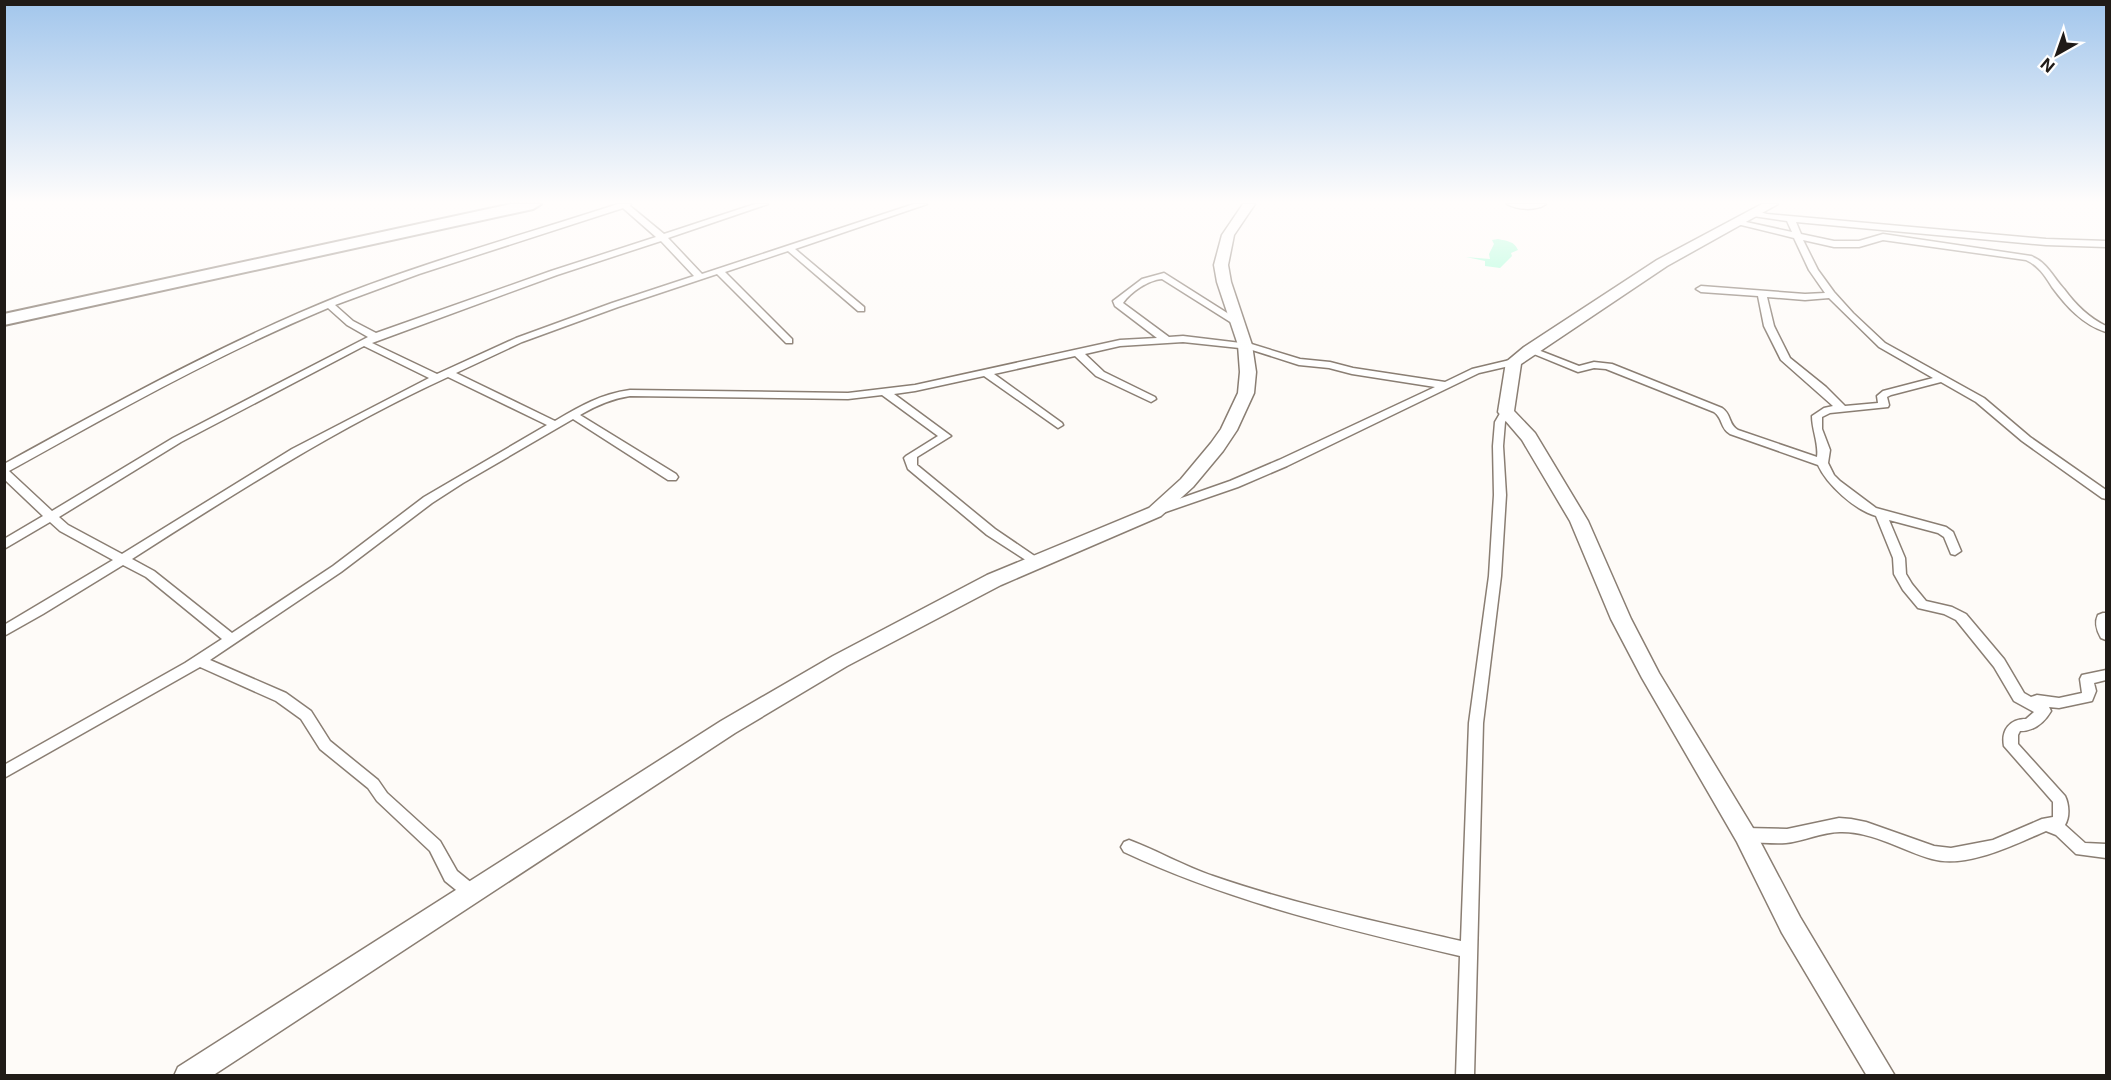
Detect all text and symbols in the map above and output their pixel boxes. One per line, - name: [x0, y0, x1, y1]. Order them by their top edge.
- north arrow: [2027, 24, 2087, 84]
- text: N: [2036, 54, 2058, 77]

